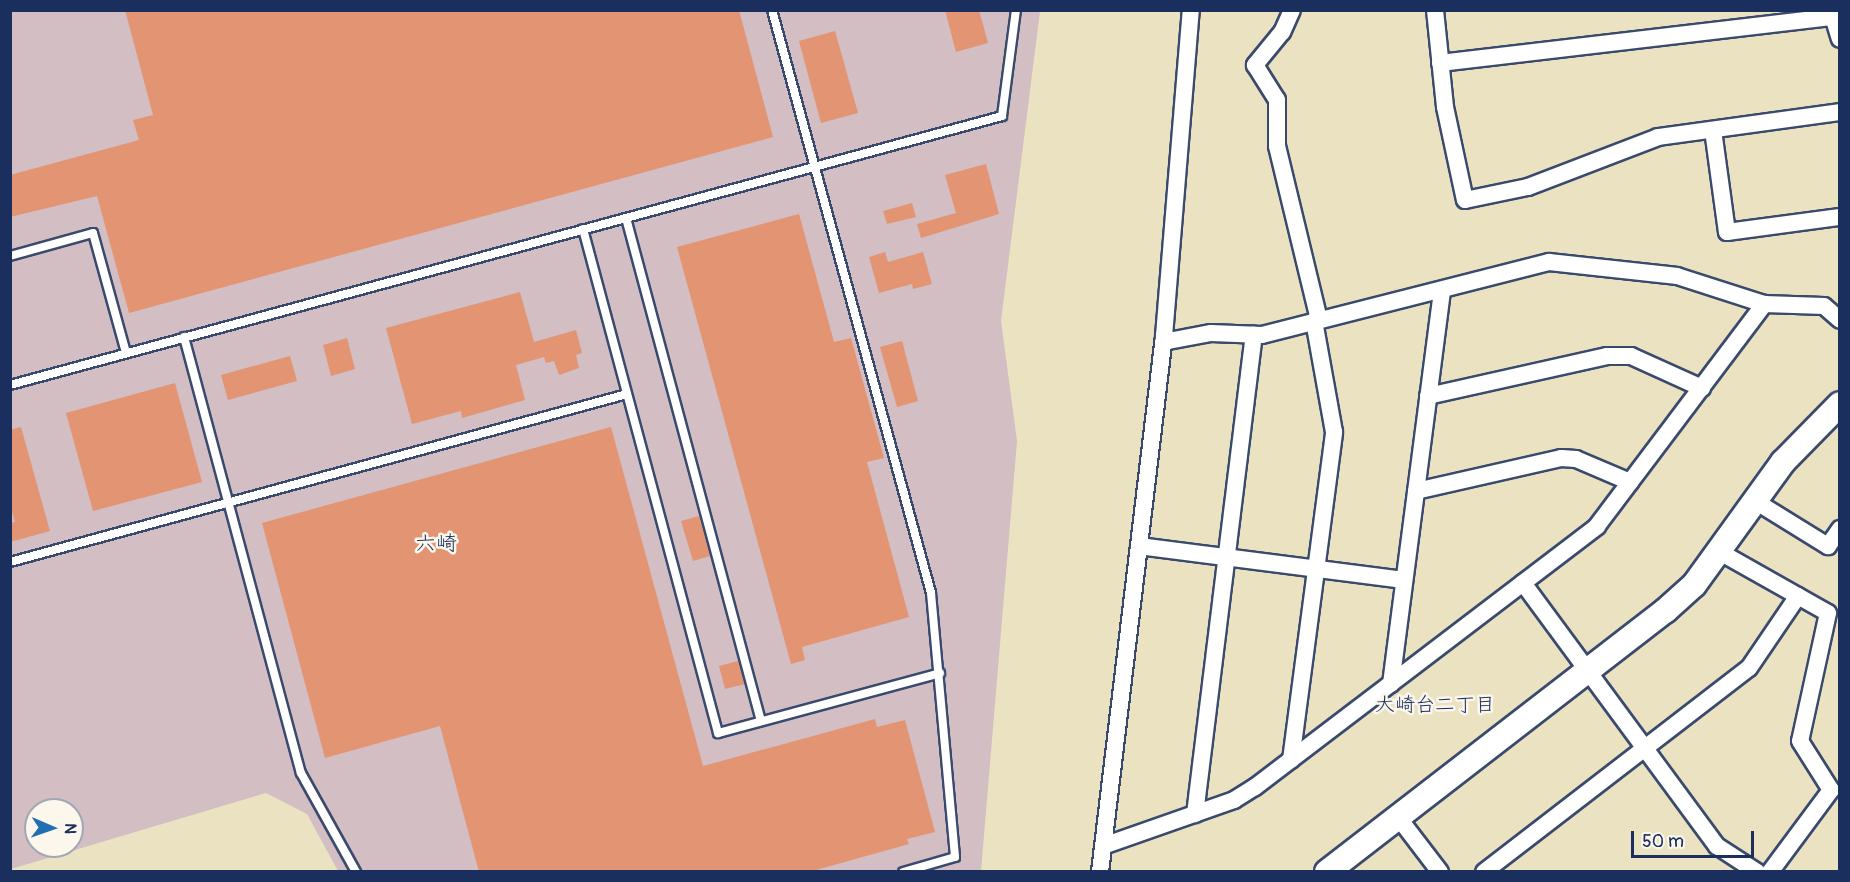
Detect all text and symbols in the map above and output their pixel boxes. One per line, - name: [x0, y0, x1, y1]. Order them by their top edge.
- district label: 六崎: [415, 531, 457, 557]
- district label: 大崎台二丁目: [1375, 692, 1495, 716]
- north arrow: [24, 798, 84, 858]
- scale bar: [1634, 819, 1757, 857]
- text: N: [60, 823, 80, 834]
- text: 50 m: [1642, 830, 1684, 853]

